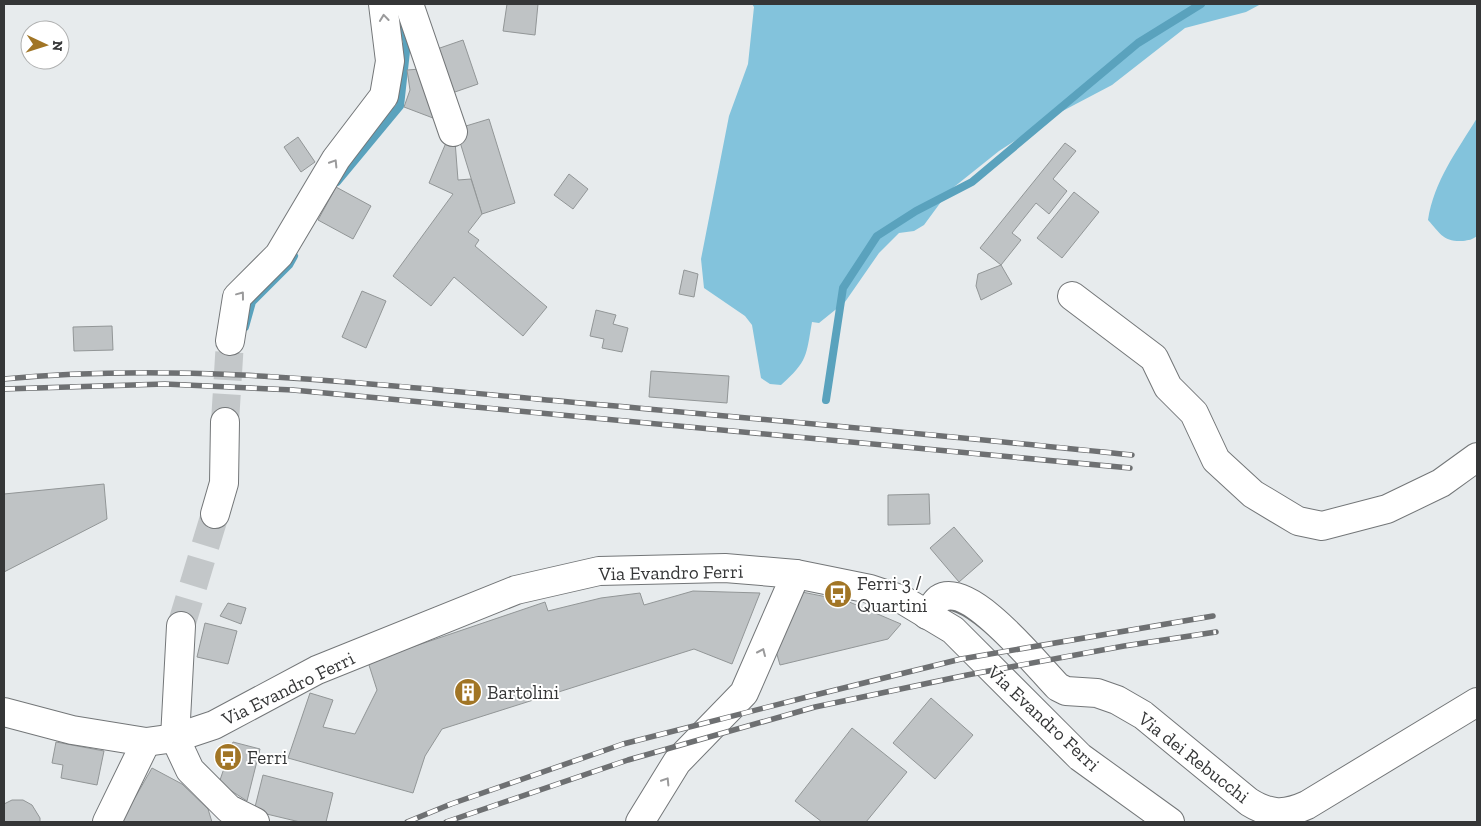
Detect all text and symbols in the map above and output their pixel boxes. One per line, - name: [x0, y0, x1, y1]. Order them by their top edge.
- one-way arrow: [379, 14, 390, 22]
- north arrow: [20, 20, 70, 70]
- text: N: [49, 40, 66, 52]
- one-way arrow: [328, 159, 337, 169]
- one-way arrow: [235, 291, 244, 301]
- street label: Via Evandro Ferri: [598, 560, 743, 585]
- place label: Ferri 3 / Quartini: [857, 572, 927, 617]
- bus stop icon: Ferri 3 / Quartini: [823, 579, 853, 609]
- street label: Via Evandro Ferri: [217, 646, 358, 731]
- one-way arrow: [756, 648, 766, 657]
- street label: Via Evandro Ferri: [982, 660, 1104, 776]
- building icon: Bartolini: [453, 677, 483, 707]
- place label: Bartolini: [487, 681, 559, 704]
- street label: Via dei Rebucchi: [1133, 706, 1254, 808]
- bus stop icon: Ferri: [213, 742, 243, 772]
- place label: Ferri: [247, 746, 287, 769]
- one-way arrow: [659, 777, 669, 786]

